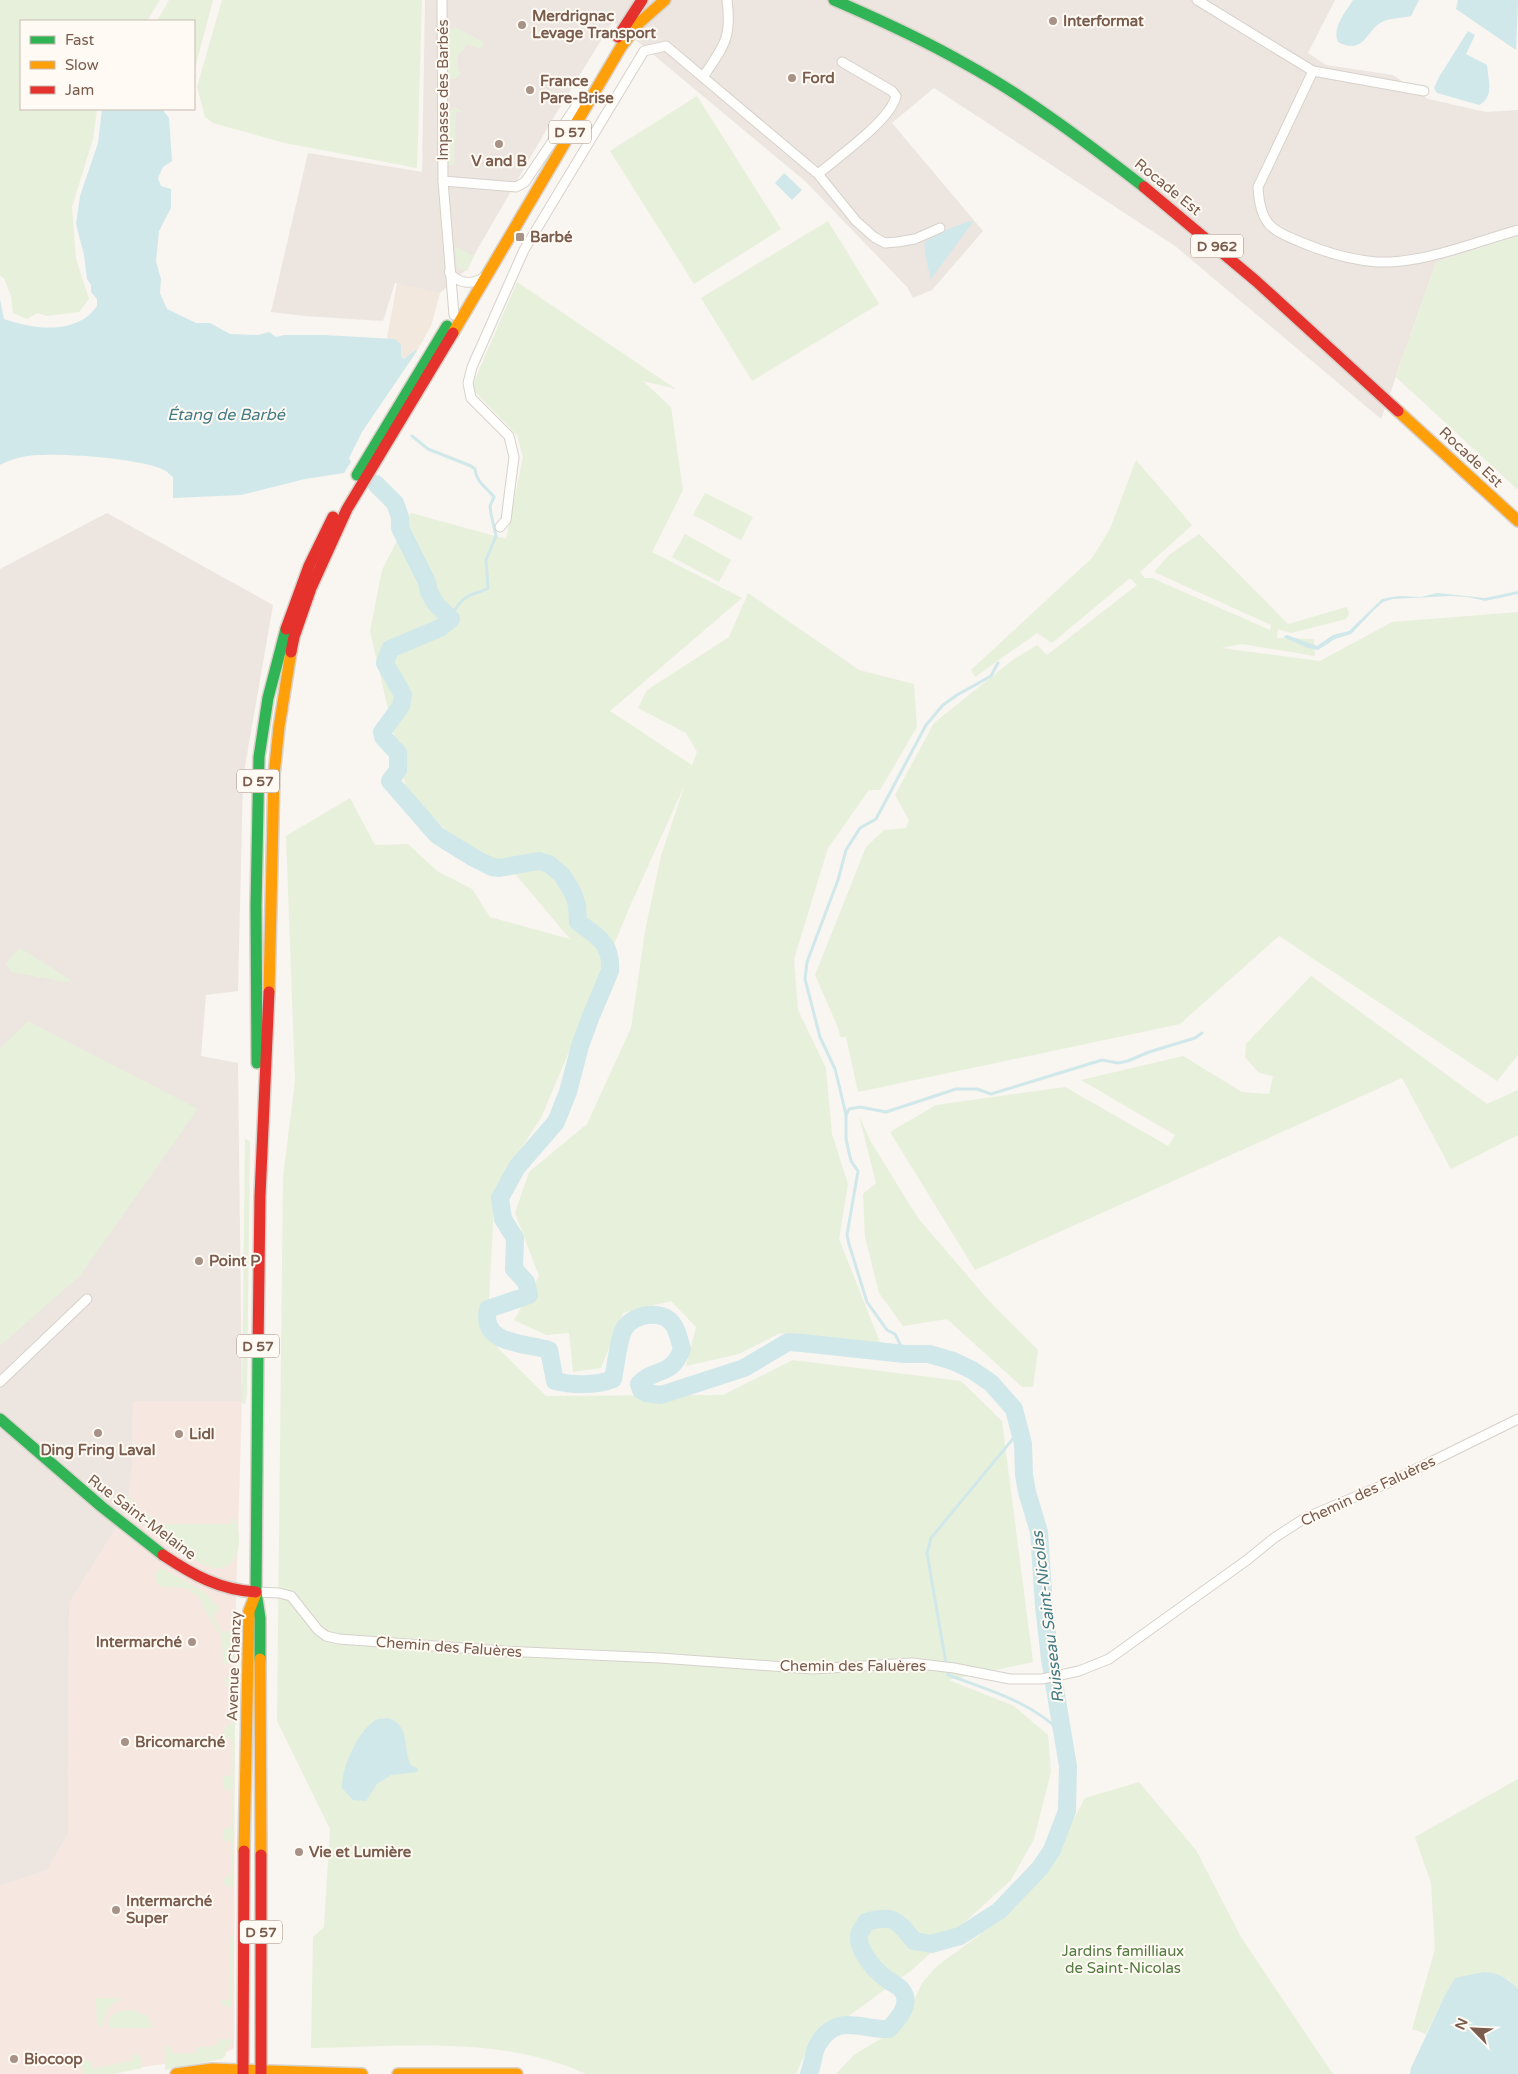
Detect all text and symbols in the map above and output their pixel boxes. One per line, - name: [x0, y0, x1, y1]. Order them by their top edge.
- place label: Merdrignac Levage Transport: [532, 7, 656, 43]
- place label: Interformat: [1063, 12, 1144, 30]
- marker: Interformat: [1047, 15, 1059, 27]
- street label: Impasse des Barbés: [434, 19, 452, 161]
- marker: Merdrignac Levage Transport: [516, 19, 528, 31]
- legend: [20, 20, 195, 110]
- text: Fast: [65, 31, 95, 49]
- text: Slow: [65, 56, 99, 74]
- place label: Ford: [802, 69, 835, 87]
- place label: France Pare-Brise: [540, 72, 614, 107]
- marker: Ford: [786, 72, 798, 84]
- text: Jam: [65, 81, 94, 99]
- marker: France Pare-Brise: [524, 84, 536, 96]
- road number: D 57: [549, 120, 591, 144]
- marker: V and B: [493, 138, 505, 150]
- place label: V and B: [471, 152, 527, 170]
- street label: Rocade Est: [1131, 155, 1205, 219]
- place label: Barbé: [530, 228, 573, 246]
- marker: Barbé: [514, 231, 526, 243]
- road number: D 962: [1191, 235, 1243, 258]
- water label: Étang de Barbé: [167, 405, 286, 425]
- street label: Rocade Est: [1435, 423, 1507, 491]
- road number: D 57: [237, 769, 279, 792]
- place label: Point P: [209, 1252, 260, 1270]
- marker: Point P: [193, 1255, 205, 1267]
- road number: D 57: [237, 1334, 279, 1358]
- place label: Lidl: [189, 1425, 215, 1443]
- marker: Ding Fring Laval: [92, 1427, 104, 1439]
- marker: Lidl: [173, 1428, 185, 1440]
- place label: Ding Fring Laval: [40, 1441, 156, 1460]
- street label: Chemin des Faluères: [1298, 1452, 1438, 1530]
- street label: Rue Saint-Melaine: [84, 1470, 200, 1564]
- water label: Ruisseau Saint-Nicolas: [1027, 1529, 1068, 1704]
- street label: Avenue Chanzy: [223, 1611, 245, 1721]
- place label: Intermarché: [96, 1633, 183, 1651]
- street label: Chemin des Faluères: [375, 1633, 523, 1661]
- marker: Intermarché: [186, 1636, 198, 1648]
- street label: Chemin des Faluères: [780, 1657, 926, 1675]
- place label: Bricomarché: [135, 1733, 226, 1751]
- marker: Bricomarché: [119, 1736, 131, 1748]
- place label: Vie et Lumière: [309, 1843, 412, 1861]
- marker: Vie et Lumière: [293, 1846, 305, 1858]
- place label: Intermarché Super: [126, 1892, 213, 1928]
- marker: Intermarché Super: [110, 1904, 122, 1916]
- road number: D 57: [240, 1920, 282, 1944]
- park label: Jardins familliaux de Saint-Nicolas: [1062, 1942, 1184, 1977]
- north arrow: [1448, 2004, 1498, 2054]
- text: N: [1452, 2015, 1472, 2033]
- place label: Biocoop: [24, 2050, 83, 2069]
- marker: Biocoop: [8, 2053, 20, 2065]

